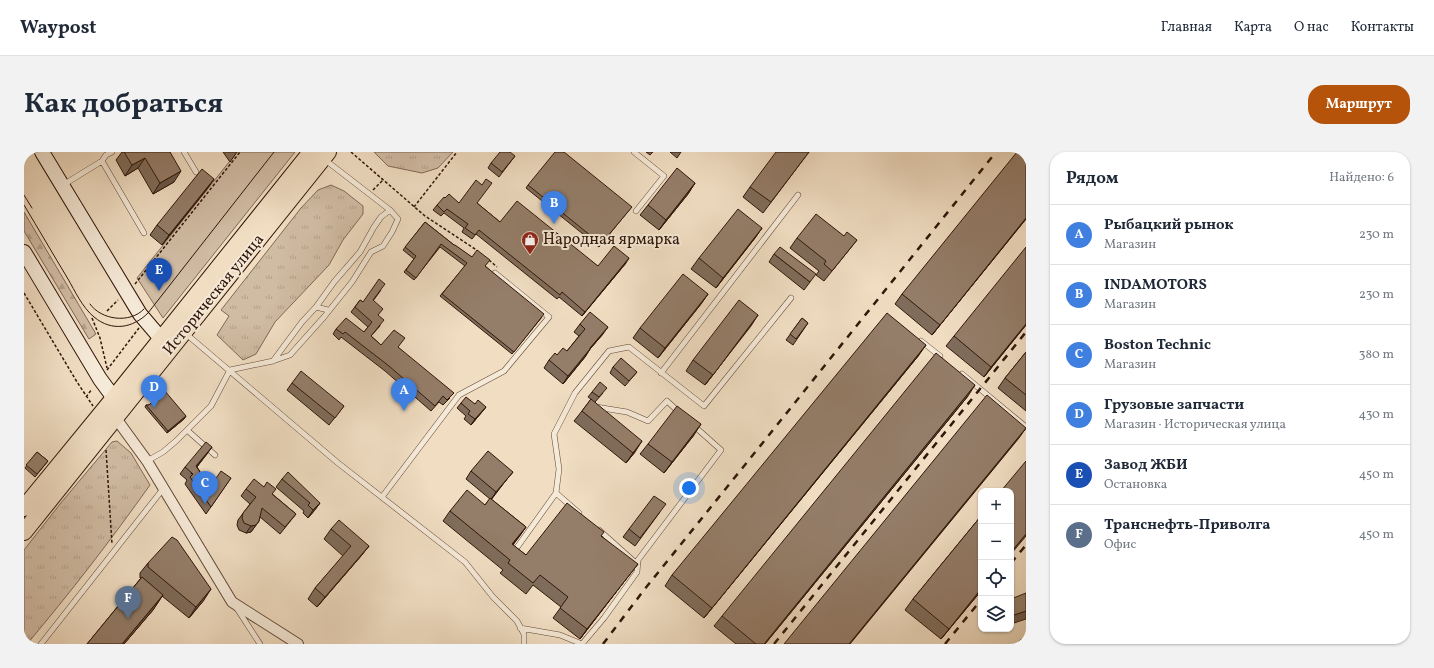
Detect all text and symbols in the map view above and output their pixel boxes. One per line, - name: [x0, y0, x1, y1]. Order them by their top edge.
- text: Waypost: [20, 15, 96, 41]
- text: Главная: [1161, 18, 1212, 37]
- text: Карта: [1234, 18, 1272, 37]
- text: О нас: [1294, 18, 1329, 37]
- text: Контакты: [1351, 18, 1414, 37]
- text: Как добраться: [24, 85, 223, 124]
- button: Маршрут: [1308, 85, 1410, 124]
- text: Рядом: [1066, 167, 1119, 190]
- text: Найдено: 6: [1329, 169, 1394, 187]
- pin: B: [541, 191, 567, 224]
- text: Рыбацкий рынок: [1104, 215, 1233, 236]
- text: A: [1074, 226, 1084, 244]
- text: 230 m: [1359, 226, 1394, 244]
- place label: Народная ярмарка: [543, 229, 680, 251]
- street label: Историческая улица: [158, 230, 270, 360]
- shop icon: Народная ярмарка: [520, 230, 540, 255]
- text: Магазин: [1104, 236, 1156, 254]
- pin: E: [146, 258, 172, 291]
- text: INDAMOTORS: [1104, 275, 1207, 296]
- text: B: [1075, 286, 1083, 304]
- text: 230 m: [1359, 286, 1394, 304]
- text: Магазин: [1104, 296, 1156, 314]
- text: Boston Technic: [1104, 335, 1211, 356]
- text: C: [1075, 346, 1083, 364]
- text: 380 m: [1359, 346, 1394, 364]
- text: Магазин: [1104, 356, 1156, 374]
- pin: D: [141, 375, 167, 408]
- pin: A: [391, 378, 417, 411]
- text: Грузовые запчасти: [1104, 395, 1244, 416]
- text: D: [1074, 406, 1084, 424]
- text: 430 m: [1358, 406, 1394, 424]
- text: Магазин · Историческая улица: [1104, 416, 1286, 434]
- text: Завод ЖБИ: [1104, 455, 1188, 476]
- text: E: [1075, 466, 1083, 484]
- text: 450 m: [1359, 466, 1394, 484]
- pin: C: [192, 471, 218, 504]
- text: Остановка: [1104, 476, 1167, 494]
- your location: [679, 478, 699, 498]
- map controls: [978, 488, 1014, 632]
- button: +: [978, 488, 1014, 524]
- text: Транснефть-Приволга: [1104, 515, 1271, 536]
- button: −: [978, 524, 1014, 560]
- text: F: [1075, 526, 1083, 544]
- text: 450 m: [1359, 526, 1394, 544]
- text: Офис: [1104, 536, 1136, 554]
- button: locate: [978, 560, 1014, 596]
- pin: F: [115, 586, 141, 619]
- button: layers: [978, 596, 1014, 632]

